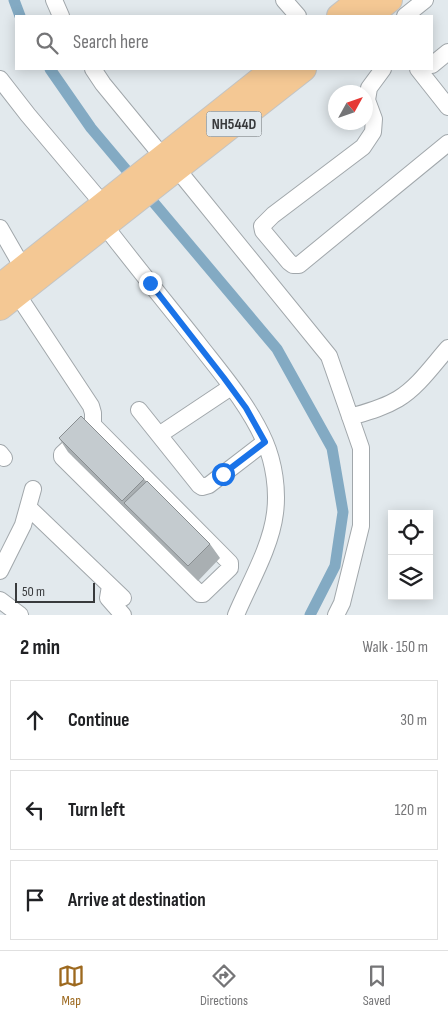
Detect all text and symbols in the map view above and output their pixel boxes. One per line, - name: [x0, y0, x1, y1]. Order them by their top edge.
- search box: [15, 15, 433, 70]
- icon: search: [33, 29, 61, 57]
- text: Search here: [73, 31, 149, 54]
- north arrow: [328, 85, 373, 130]
- road number: NH544D: [206, 112, 262, 136]
- route end: [139, 272, 162, 295]
- route start: [212, 463, 235, 486]
- map controls: [388, 510, 433, 600]
- button: locate: [388, 510, 433, 555]
- button: layers: [388, 555, 433, 600]
- scale bar: [15, 580, 95, 603]
- text: 50 m: [22, 583, 45, 600]
- text: 2 min: [20, 635, 60, 660]
- text: Walk · 150 m: [363, 638, 428, 657]
- icon: ahead: [21, 706, 49, 734]
- text: Continue: [68, 709, 129, 732]
- text: 30 m: [400, 711, 427, 730]
- icon: left: [21, 796, 49, 824]
- text: Turn left: [68, 799, 125, 822]
- text: 120 m: [395, 801, 427, 820]
- icon: arrive: [21, 886, 49, 914]
- text: Arrive at destination: [68, 889, 206, 912]
- tab: Map: [57, 962, 85, 1009]
- tab: Directions: [200, 962, 248, 1009]
- tab: Saved: [363, 962, 391, 1009]

